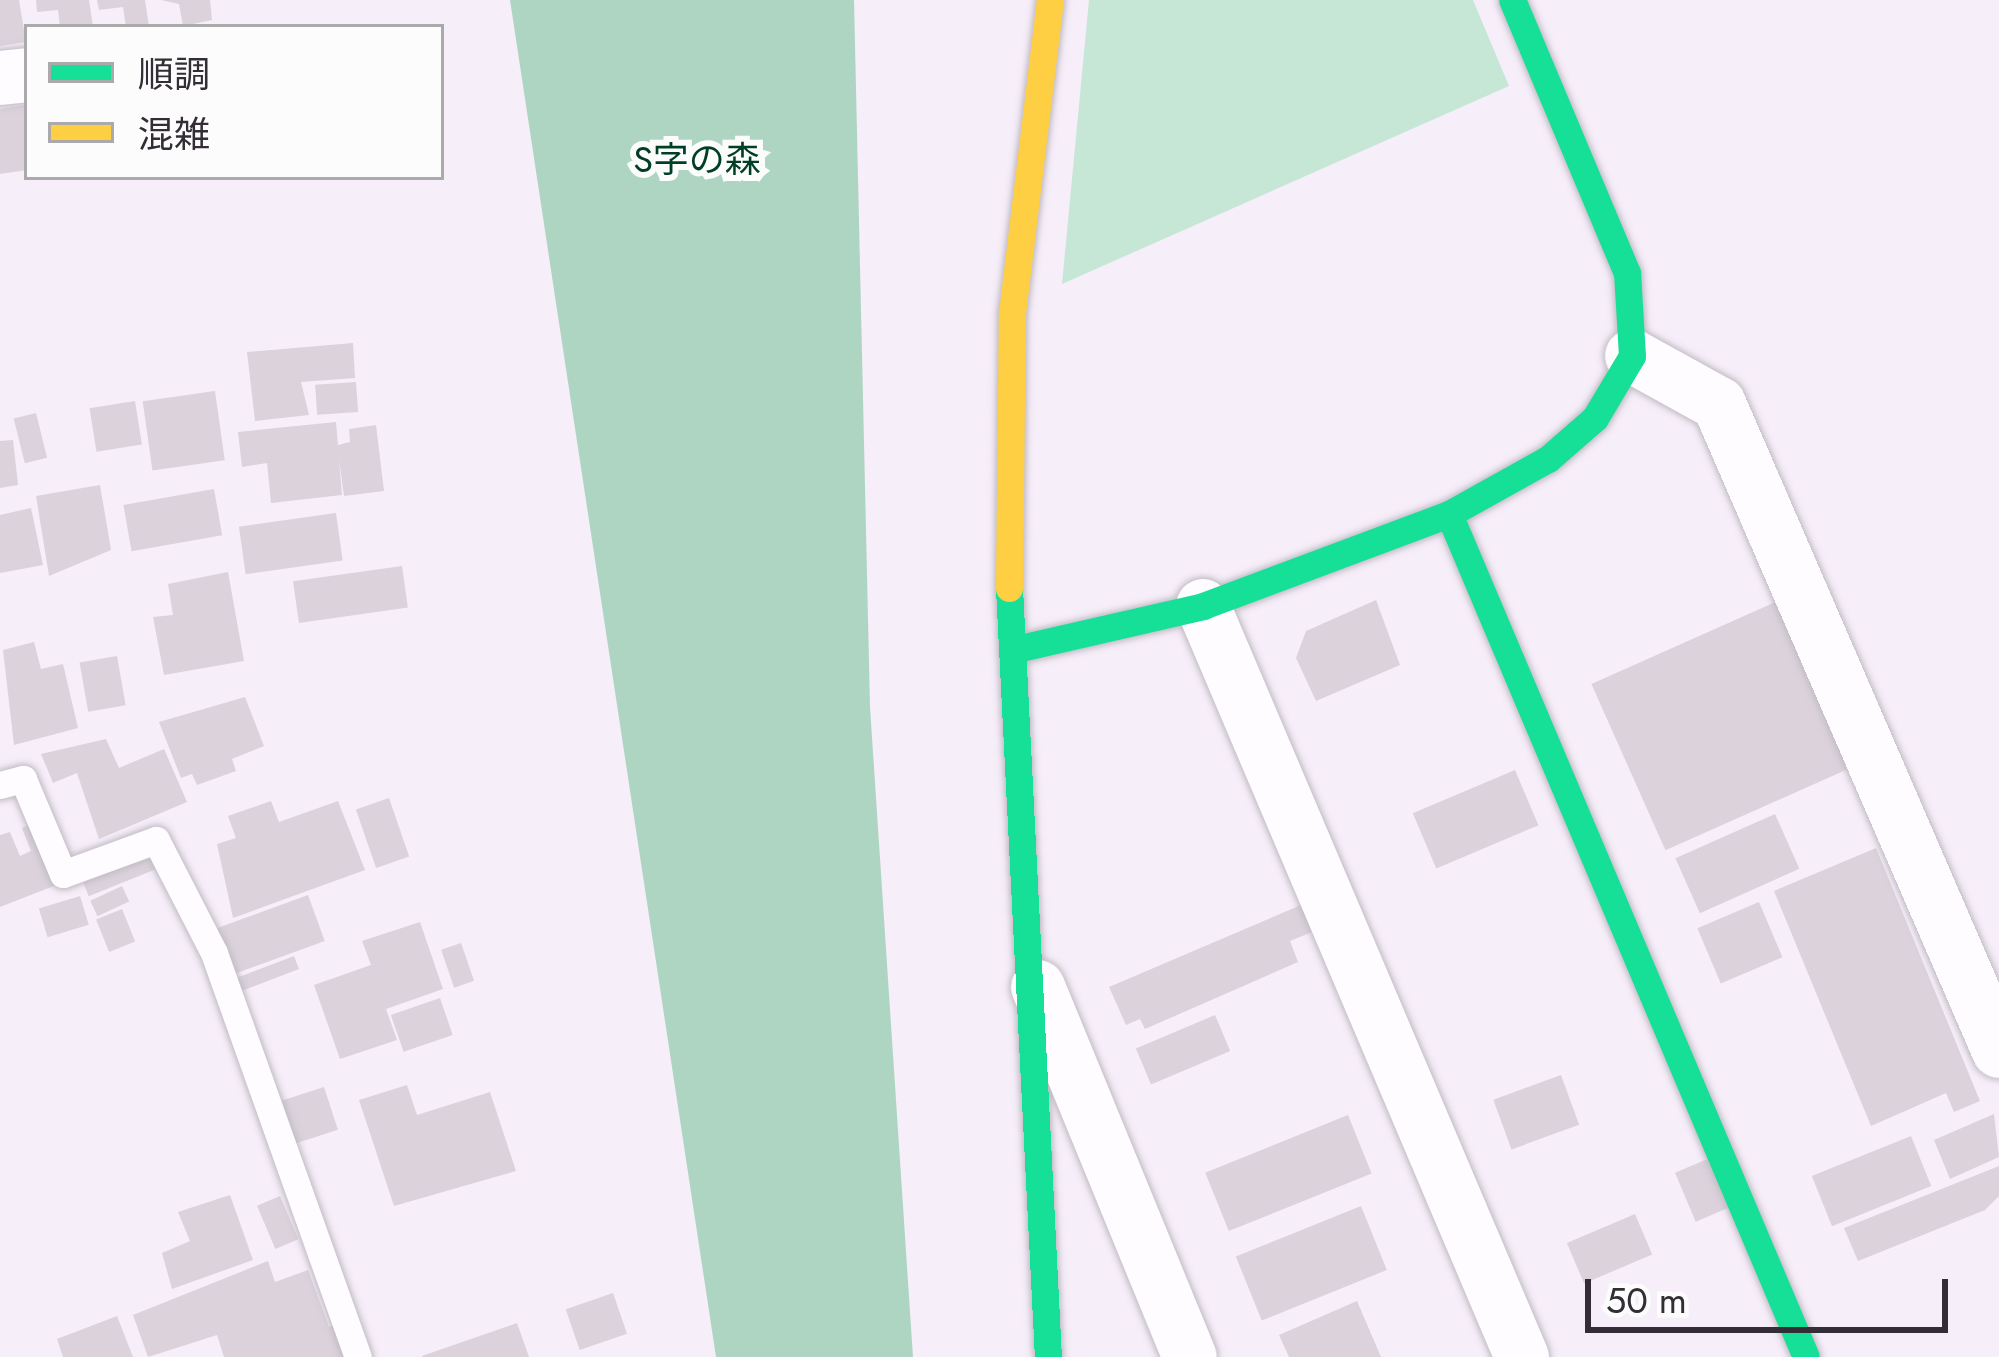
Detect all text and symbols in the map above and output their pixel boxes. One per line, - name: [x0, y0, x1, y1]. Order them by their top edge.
- legend: [24, 24, 444, 180]
- text: 順調: [138, 48, 210, 100]
- text: 混雑: [138, 108, 210, 160]
- park label: S字の森: [633, 138, 761, 182]
- scale bar: [1591, 1255, 1954, 1329]
- text: 50 m: [1606, 1274, 1687, 1326]

